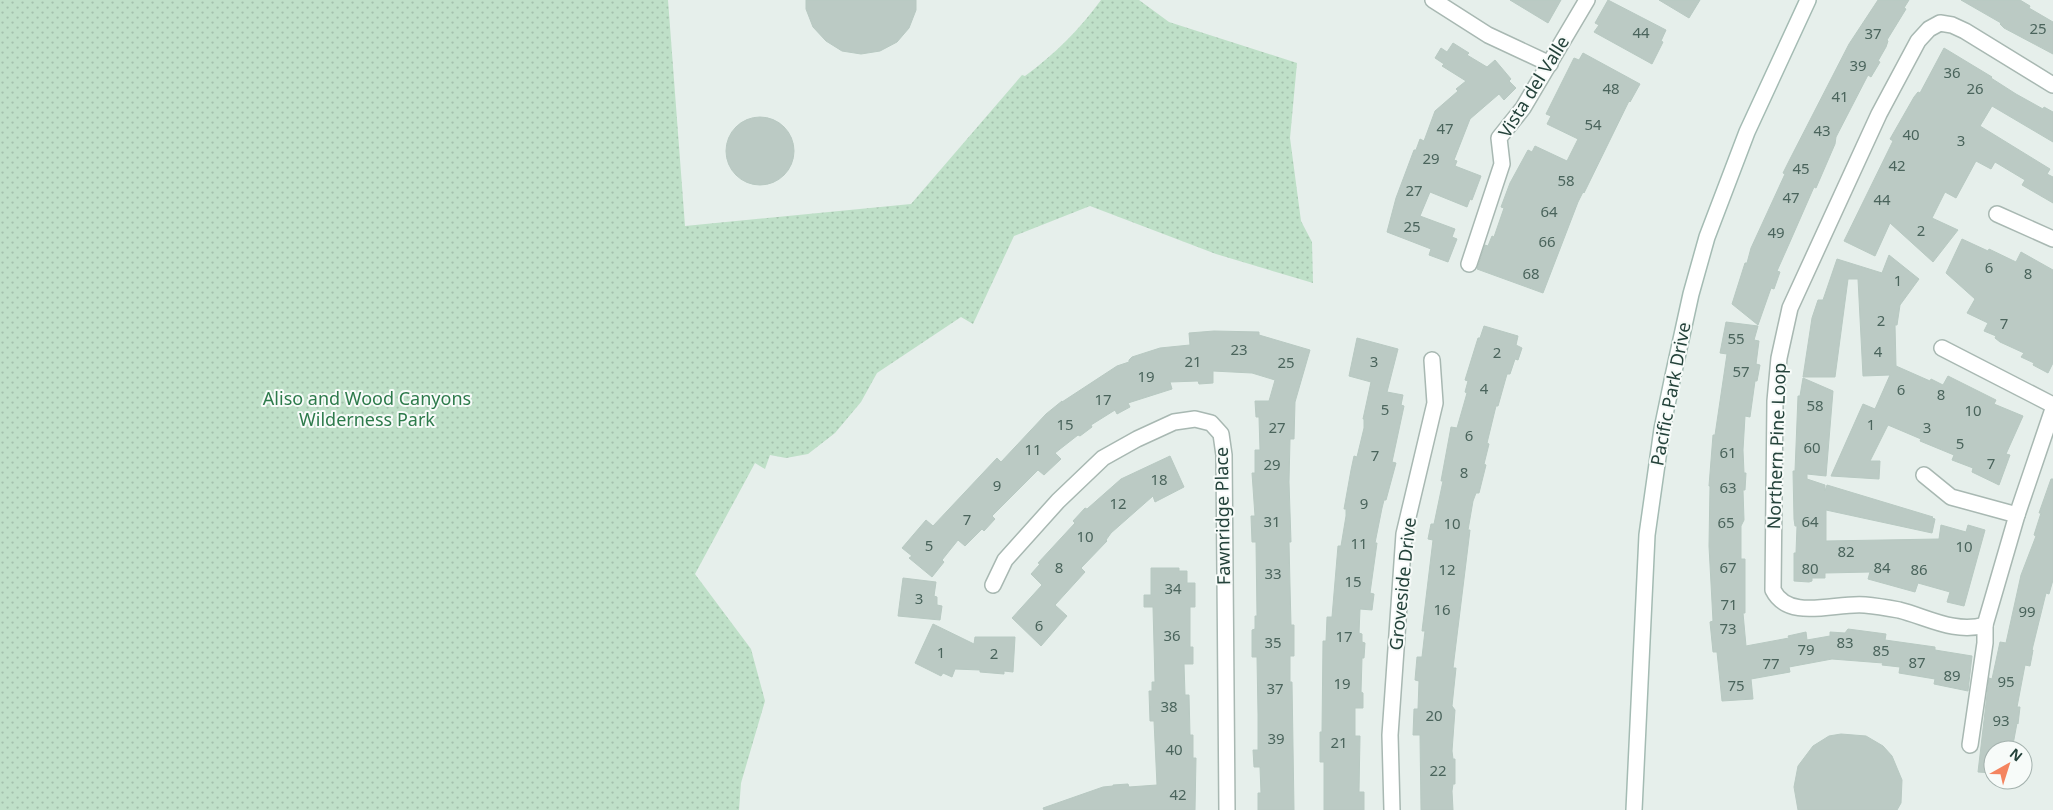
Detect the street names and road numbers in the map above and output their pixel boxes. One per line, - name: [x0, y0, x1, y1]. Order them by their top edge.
- street label: Vista del Valle: [1492, 31, 1574, 142]
- street label: Pacific Park Drive: [1644, 320, 1696, 468]
- street label: Northern Pine Loop: [1761, 362, 1791, 530]
- street label: Fawnridge Place: [1209, 447, 1235, 585]
- street label: Groveside Drive: [1383, 516, 1421, 652]

